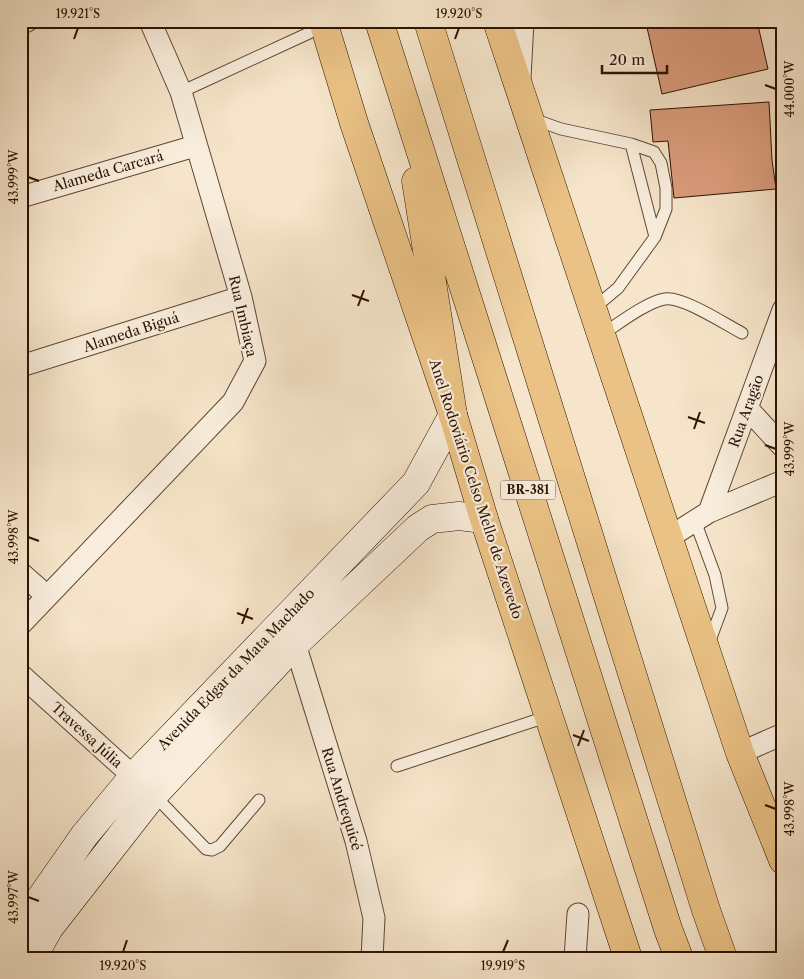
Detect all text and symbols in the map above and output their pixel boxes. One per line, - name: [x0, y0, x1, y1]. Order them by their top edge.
- text: 19.921°S: [56, 6, 100, 21]
- text: 19.920°S: [435, 6, 483, 21]
- scale bar: [602, 42, 666, 74]
- text: 20 m: [609, 50, 645, 69]
- text: 44.000°W: [782, 60, 797, 117]
- street label: Alameda Carcará: [50, 146, 166, 196]
- text: 43.999°W: [6, 149, 21, 204]
- street label: Rua Imbiaça: [225, 274, 261, 359]
- street label: Alameda Biguá: [80, 308, 182, 356]
- street label: Anel Rodoviário Celso Mello de Azevedo: [425, 356, 527, 621]
- street label: Rua Aragão: [725, 372, 767, 450]
- text: 43.999°W: [782, 421, 797, 476]
- road number: BR-381: [500, 480, 556, 500]
- text: 43.998°W: [6, 509, 21, 564]
- street label: Avenida Edgar da Mata Machado: [153, 584, 318, 754]
- street label: Travessa Júlia: [48, 698, 127, 772]
- street label: Rua Andrequicé: [318, 745, 366, 853]
- text: 43.998°W: [782, 781, 797, 836]
- text: 43.997°W: [6, 869, 21, 924]
- text: 19.920°S: [99, 958, 147, 973]
- text: 19.919°S: [481, 958, 525, 973]

